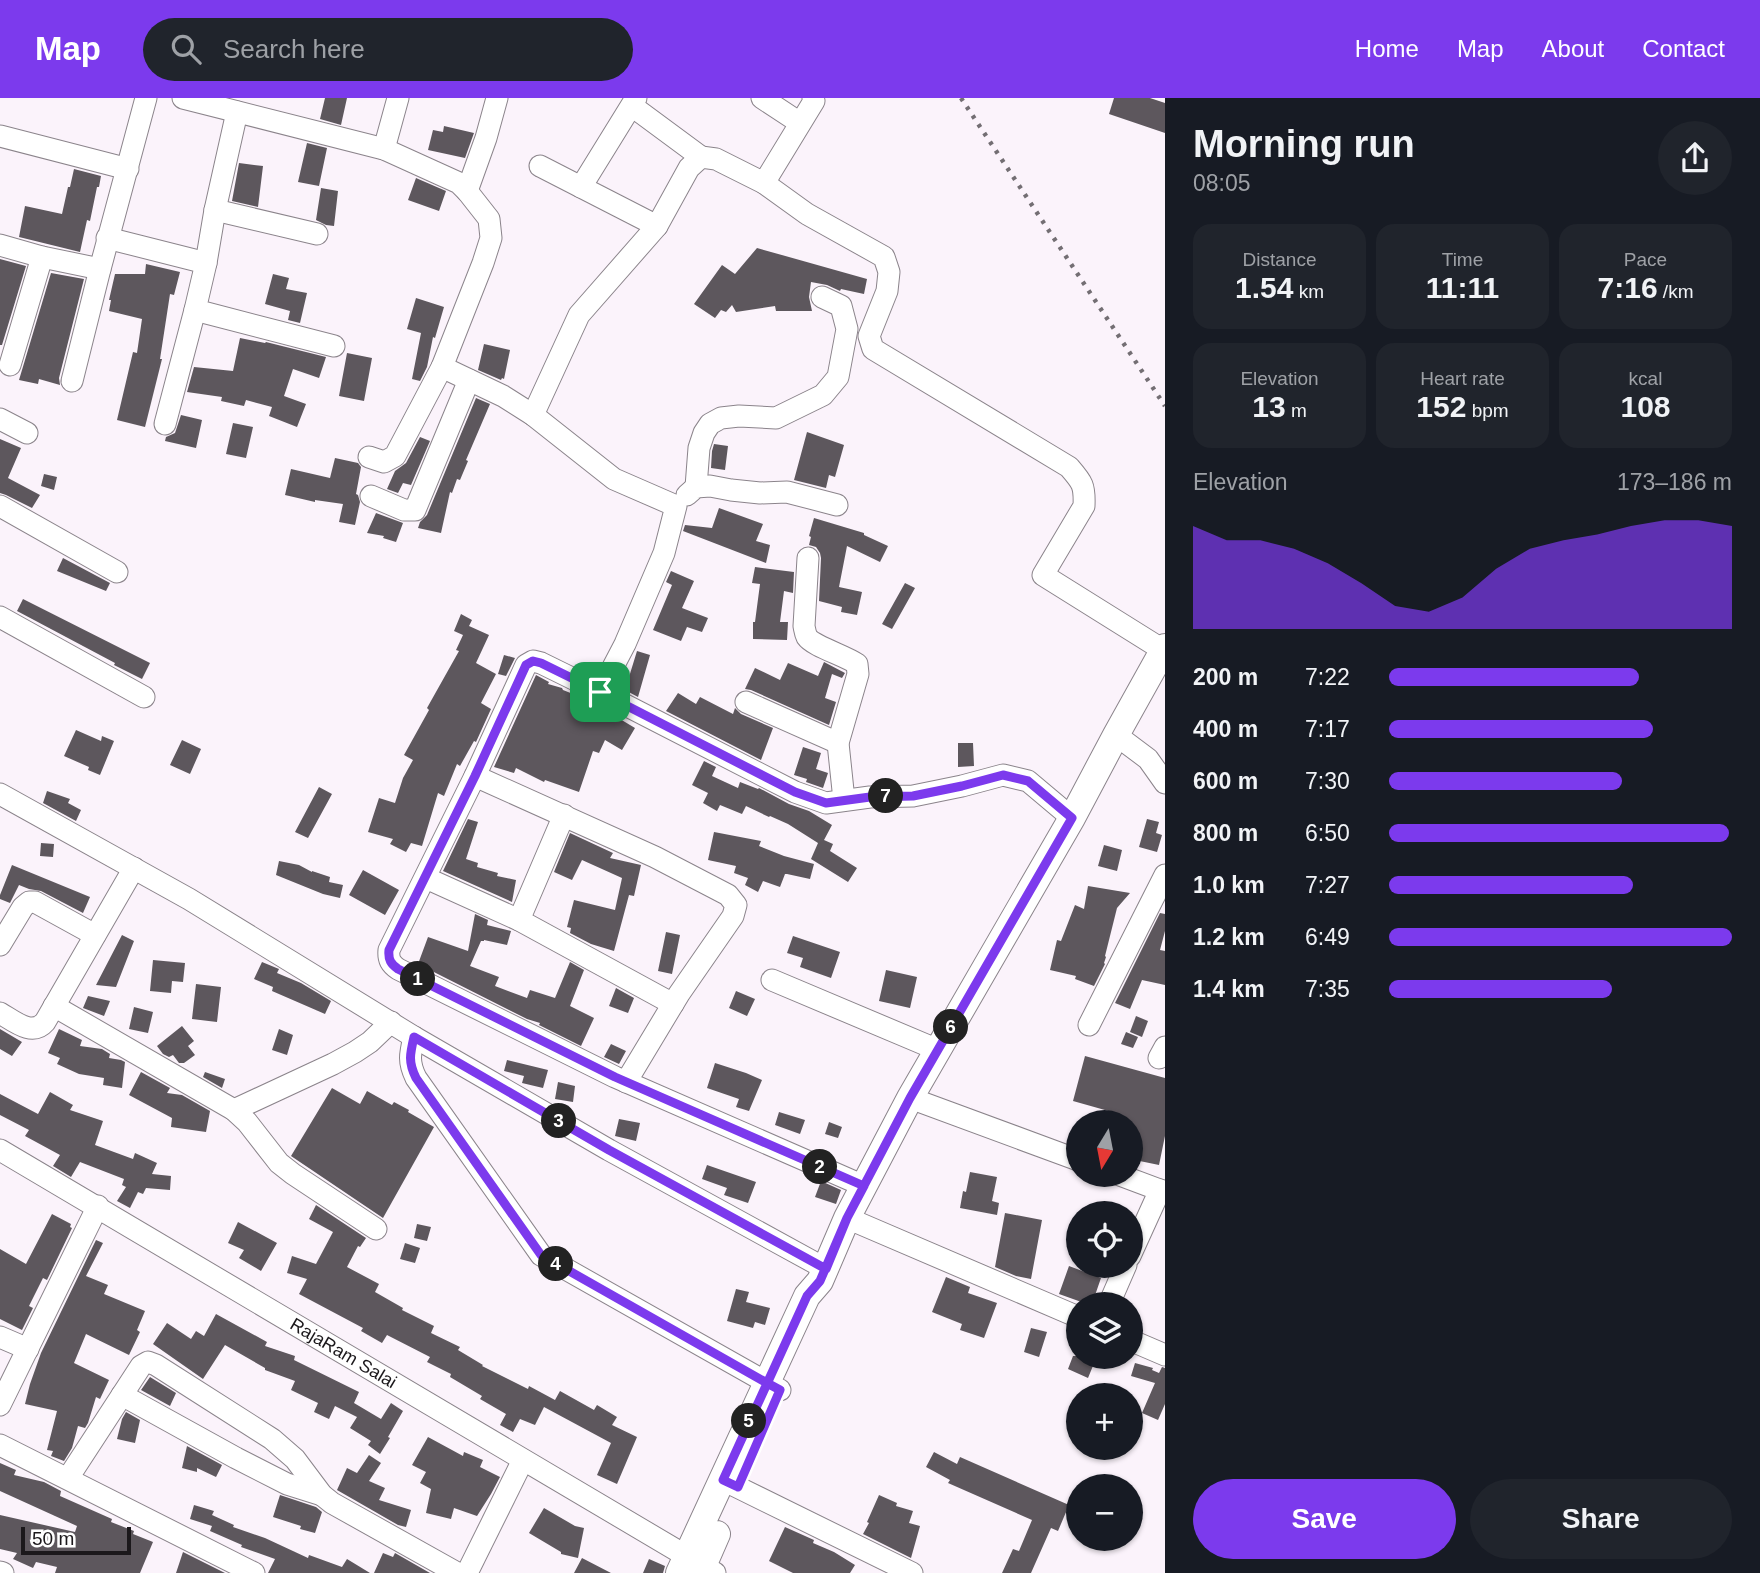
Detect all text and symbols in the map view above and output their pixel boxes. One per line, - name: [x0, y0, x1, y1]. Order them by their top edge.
- search box: [143, 18, 633, 81]
- text: Map: [35, 30, 101, 67]
- icon: search: [167, 30, 205, 68]
- text: Search here: [223, 34, 365, 64]
- text: Home: [1355, 35, 1419, 62]
- text: Map: [1457, 35, 1504, 62]
- text: About: [1542, 35, 1604, 62]
- text: Contact: [1642, 35, 1725, 62]
- button: share: [1658, 121, 1732, 195]
- text: Morning run: [1193, 123, 1415, 165]
- text: 08:05: [1193, 170, 1251, 196]
- text: Distance: [1243, 249, 1316, 270]
- text: Time: [1442, 249, 1483, 270]
- text: Pace: [1624, 249, 1667, 270]
- text: 1.54: [1235, 271, 1293, 304]
- text: 11:11: [1426, 271, 1499, 304]
- text: 7:16: [1598, 271, 1658, 304]
- text: km: [1293, 281, 1324, 302]
- text: /km: [1658, 281, 1693, 302]
- text: Elevation: [1240, 368, 1319, 389]
- text: Heart rate: [1420, 368, 1505, 389]
- text: kcal: [1629, 368, 1662, 389]
- text: 13: [1252, 390, 1286, 423]
- text: 152: [1416, 390, 1466, 423]
- text: 108: [1620, 390, 1671, 423]
- text: m: [1286, 400, 1307, 421]
- text: bpm: [1466, 400, 1509, 421]
- text: Elevation: [1193, 469, 1288, 495]
- text: 173–186 m: [1617, 469, 1732, 495]
- pin: [570, 662, 630, 722]
- text: 200 m: [1193, 664, 1258, 690]
- text: 7:22: [1305, 664, 1350, 690]
- icon: arrive: [581, 673, 619, 711]
- text: 400 m: [1193, 716, 1258, 742]
- text: 7:17: [1305, 716, 1350, 742]
- text: 600 m: [1193, 768, 1258, 794]
- text: 7:30: [1305, 768, 1350, 794]
- pin: 7: [868, 778, 903, 814]
- text: 7: [880, 785, 891, 806]
- text: 800 m: [1193, 820, 1258, 846]
- text: 6:50: [1305, 820, 1350, 846]
- text: 1.0 km: [1193, 872, 1265, 898]
- text: 7:27: [1305, 872, 1350, 898]
- text: 1.2 km: [1193, 924, 1265, 950]
- text: 6:49: [1305, 924, 1350, 950]
- pin: 1: [400, 962, 436, 996]
- text: 1: [412, 968, 423, 989]
- text: 1.4 km: [1193, 976, 1265, 1002]
- text: 7:35: [1305, 976, 1350, 1002]
- pin: 6: [934, 1010, 968, 1044]
- text: 6: [945, 1016, 956, 1037]
- pin: 3: [542, 1104, 576, 1138]
- text: 3: [553, 1110, 564, 1131]
- north arrow: [1066, 1110, 1143, 1186]
- map controls: [1066, 1110, 1143, 1551]
- pin: 2: [802, 1150, 838, 1184]
- text: 2: [814, 1156, 825, 1177]
- button: locate: [1066, 1201, 1143, 1278]
- pin: 4: [538, 1246, 574, 1282]
- text: 4: [550, 1253, 561, 1274]
- button: layers: [1066, 1292, 1143, 1369]
- street label: RajaRam Salai: [287, 1314, 400, 1392]
- button: +: [1066, 1383, 1143, 1460]
- pin: 5: [732, 1404, 766, 1438]
- text: 5: [743, 1410, 754, 1431]
- button: −: [1066, 1474, 1143, 1551]
- button: Save: [1193, 1479, 1456, 1559]
- button: Share: [1470, 1479, 1732, 1559]
- scale bar: [21, 1524, 131, 1556]
- text: 50 m: [32, 1528, 74, 1549]

